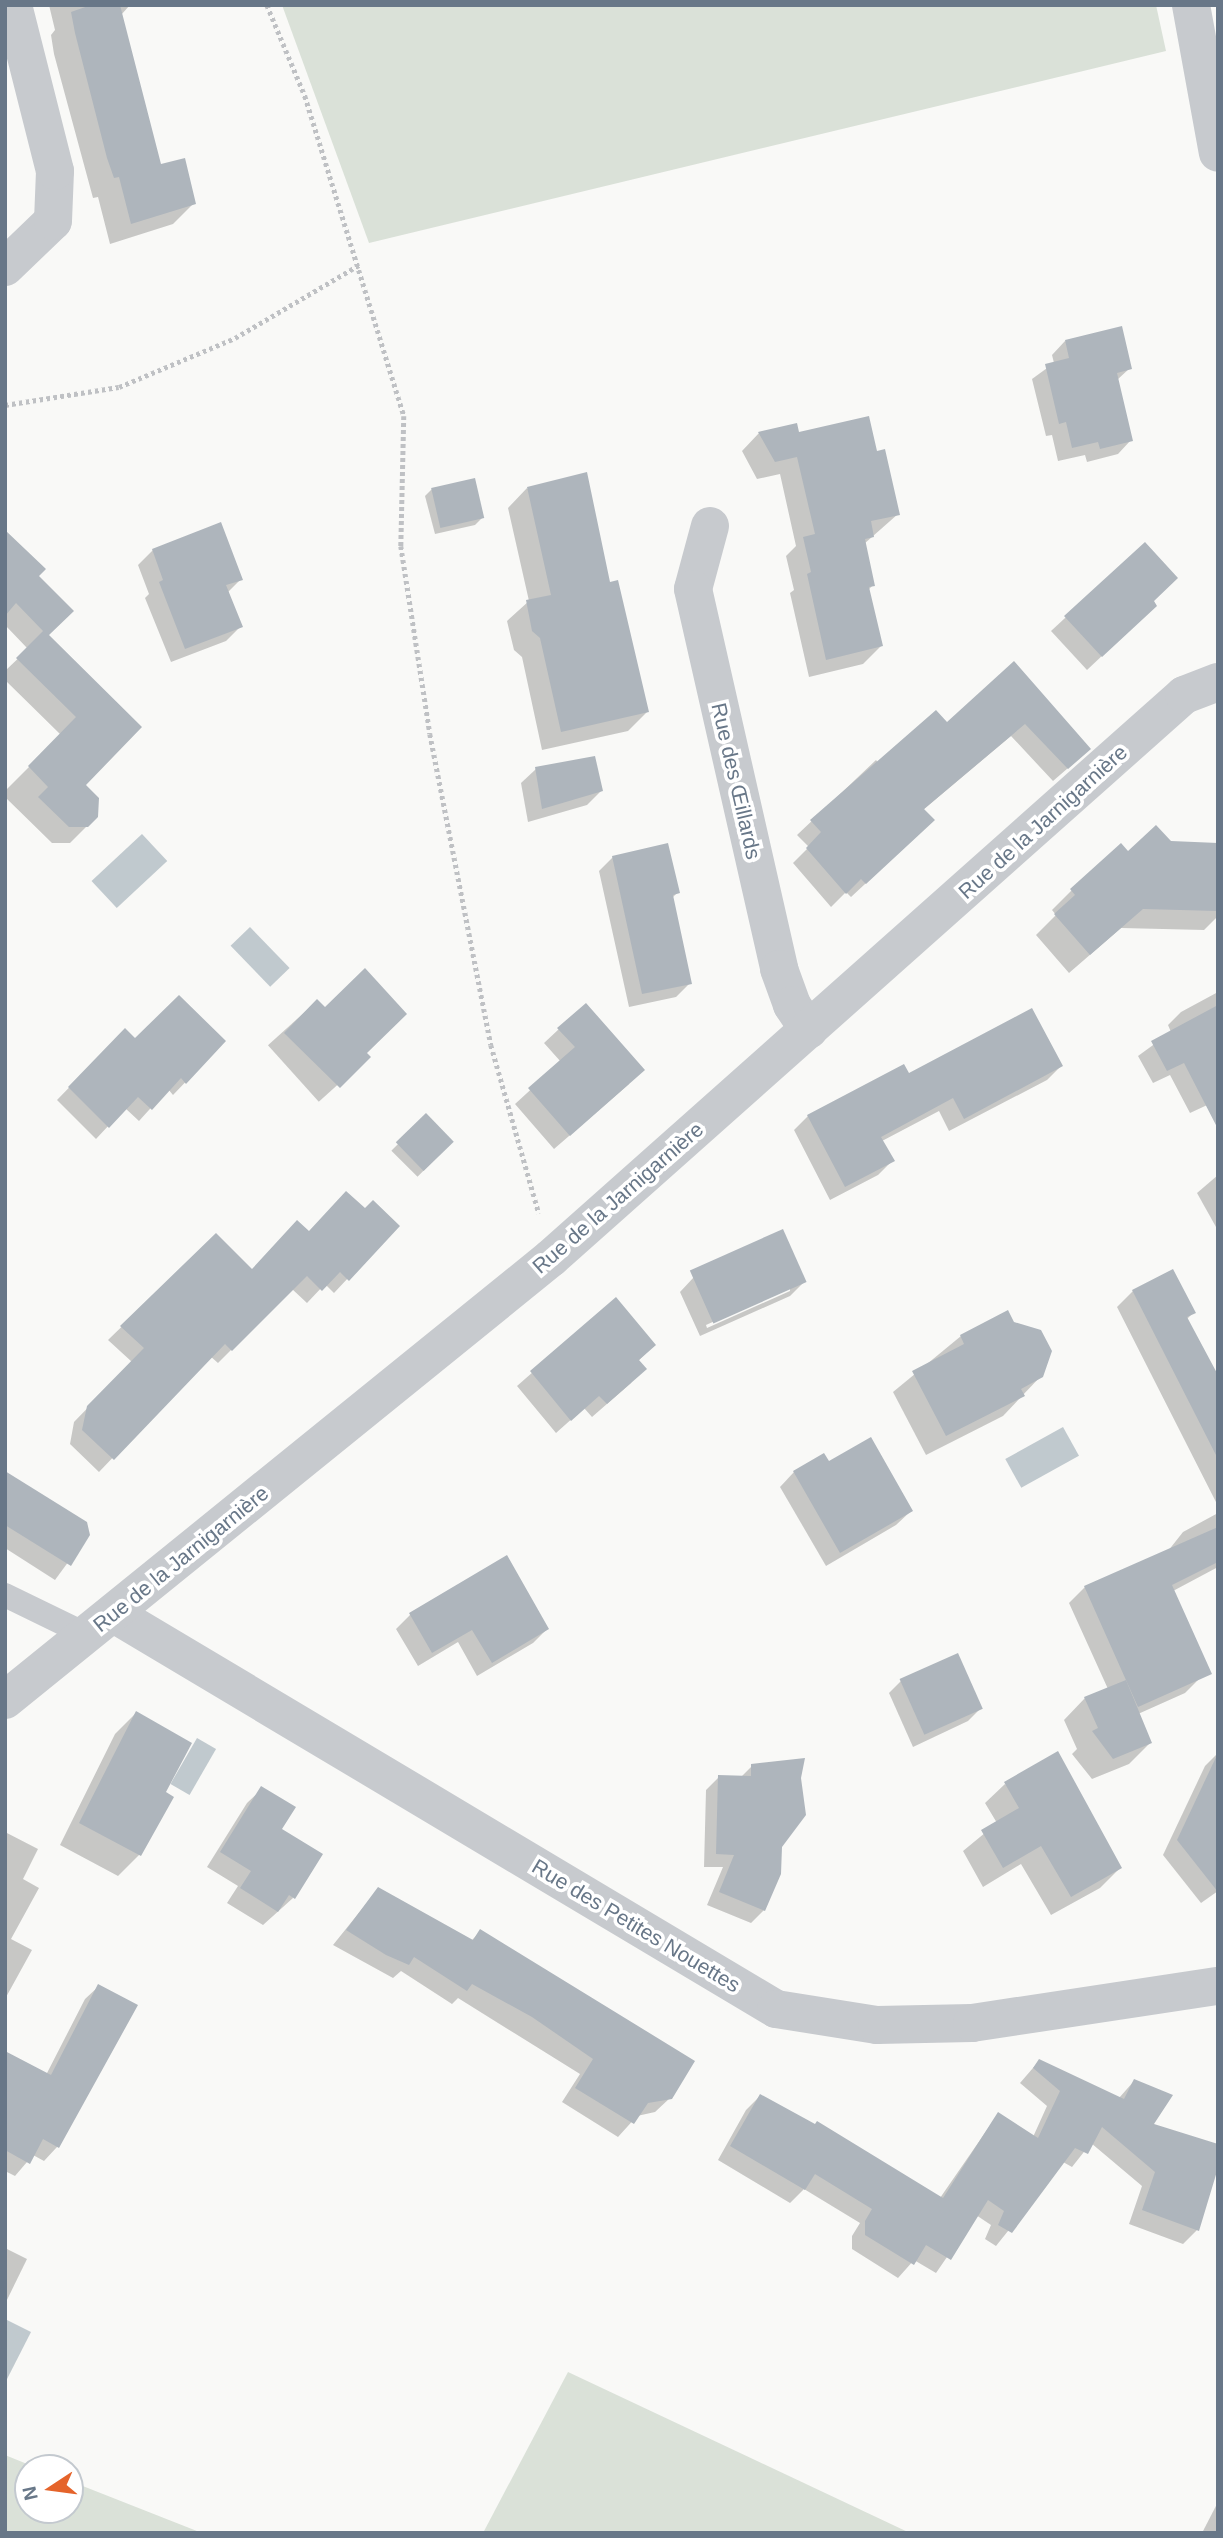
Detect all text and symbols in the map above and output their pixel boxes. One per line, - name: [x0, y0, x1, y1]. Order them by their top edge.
- street label: Rue des Œillards: [706, 700, 766, 862]
- street label: Rue de la Jarnigarnière: [953, 740, 1133, 904]
- street label: Rue de la Jarnigarnière: [527, 1117, 709, 1279]
- street label: Rue de la Jarnigarnière: [88, 1481, 274, 1637]
- street label: Rue des Petites Nouettes: [527, 1854, 745, 1998]
- north arrow: [14, 2454, 84, 2524]
- text: N: [18, 2484, 42, 2502]

